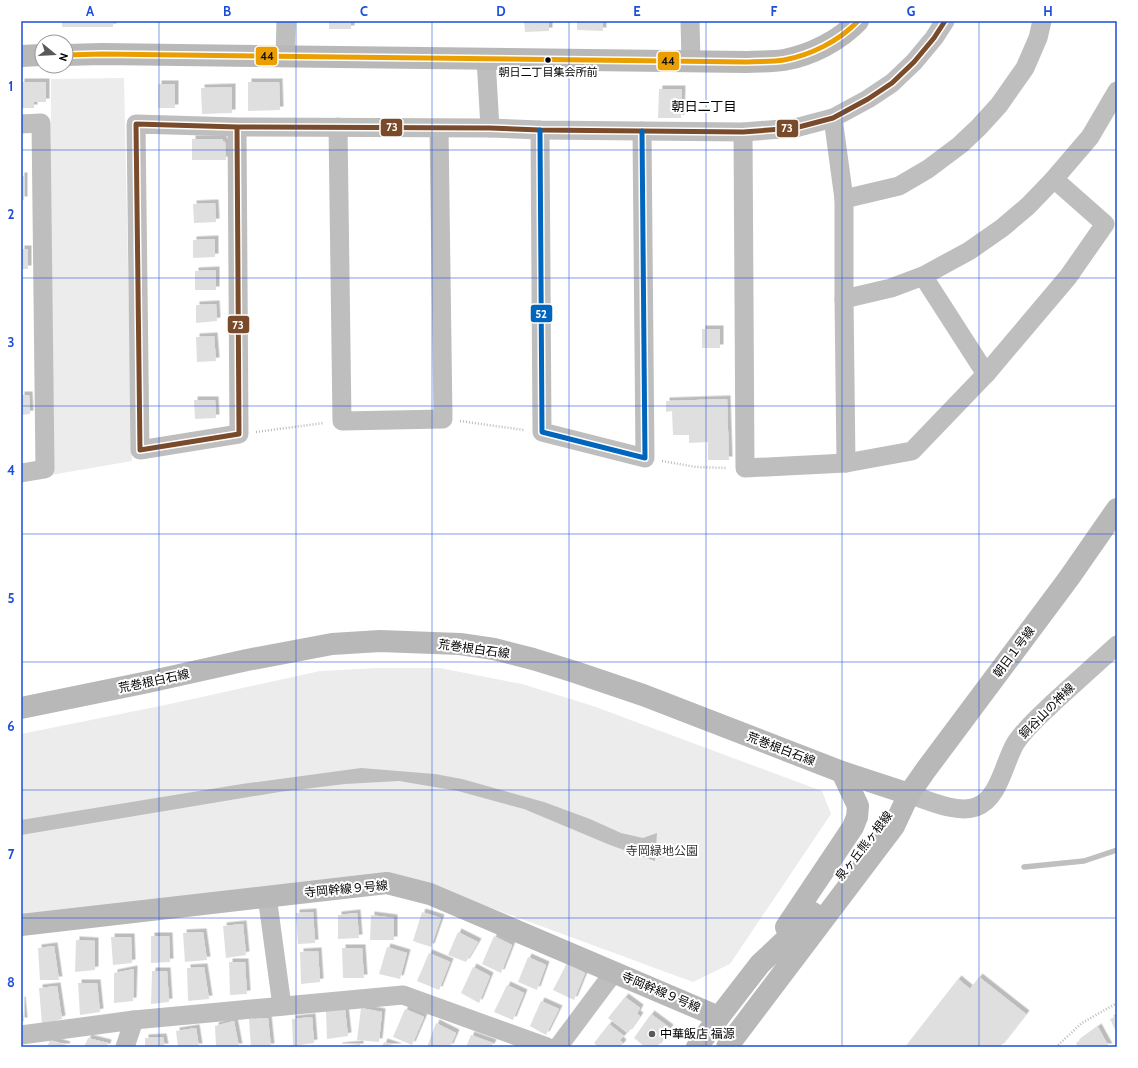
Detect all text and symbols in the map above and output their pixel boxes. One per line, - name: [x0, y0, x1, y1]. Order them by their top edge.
- text: A: [86, 3, 95, 19]
- text: B: [223, 3, 231, 19]
- text: C: [360, 3, 368, 19]
- text: D: [496, 3, 506, 19]
- text: E: [633, 3, 641, 19]
- text: F: [771, 3, 778, 19]
- text: G: [907, 3, 916, 19]
- text: H: [1043, 3, 1053, 19]
- north arrow: [34, 34, 74, 74]
- line badge: 44: [255, 46, 278, 66]
- text: 44: [260, 49, 274, 63]
- text: N: [56, 51, 71, 63]
- line badge: 44: [657, 51, 680, 71]
- text: 44: [661, 54, 675, 68]
- marker: 朝日二丁目集会所前: [543, 55, 553, 65]
- place label: 朝日二丁目集会所前: [499, 65, 598, 79]
- text: 1: [9, 78, 13, 94]
- district label: 朝日二丁目: [671, 98, 737, 114]
- line badge: 73: [380, 118, 403, 137]
- line badge: 73: [776, 119, 799, 138]
- text: 73: [386, 120, 398, 134]
- text: 73: [781, 121, 793, 135]
- text: 2: [8, 206, 15, 222]
- line badge: 52: [530, 304, 553, 323]
- text: 52: [535, 307, 547, 321]
- line badge: 73: [227, 315, 250, 334]
- text: 73: [232, 318, 244, 332]
- text: 3: [7, 334, 15, 350]
- text: 4: [7, 462, 15, 478]
- text: 5: [8, 590, 15, 606]
- street label: 朝日１号線: [990, 623, 1038, 680]
- street label: 荒巻根白石線: [437, 636, 511, 661]
- street label: 荒巻根白石線: [117, 666, 191, 695]
- street label: 銅谷山の神線: [1016, 680, 1077, 741]
- text: 6: [7, 718, 15, 734]
- street label: 荒巻根白石線: [745, 729, 817, 768]
- street label: 泉ヶ丘熊ヶ根線: [832, 808, 895, 883]
- park label: 寺岡緑地公園: [626, 843, 698, 858]
- text: 7: [8, 846, 15, 862]
- street label: 寺岡幹線９号線: [303, 877, 388, 900]
- street label: 寺岡幹線９号線: [620, 968, 703, 1015]
- text: 8: [7, 974, 15, 990]
- place label: 中華飯店 福源: [660, 1026, 735, 1041]
- marker: 中華飯店 福源: [647, 1029, 657, 1039]

